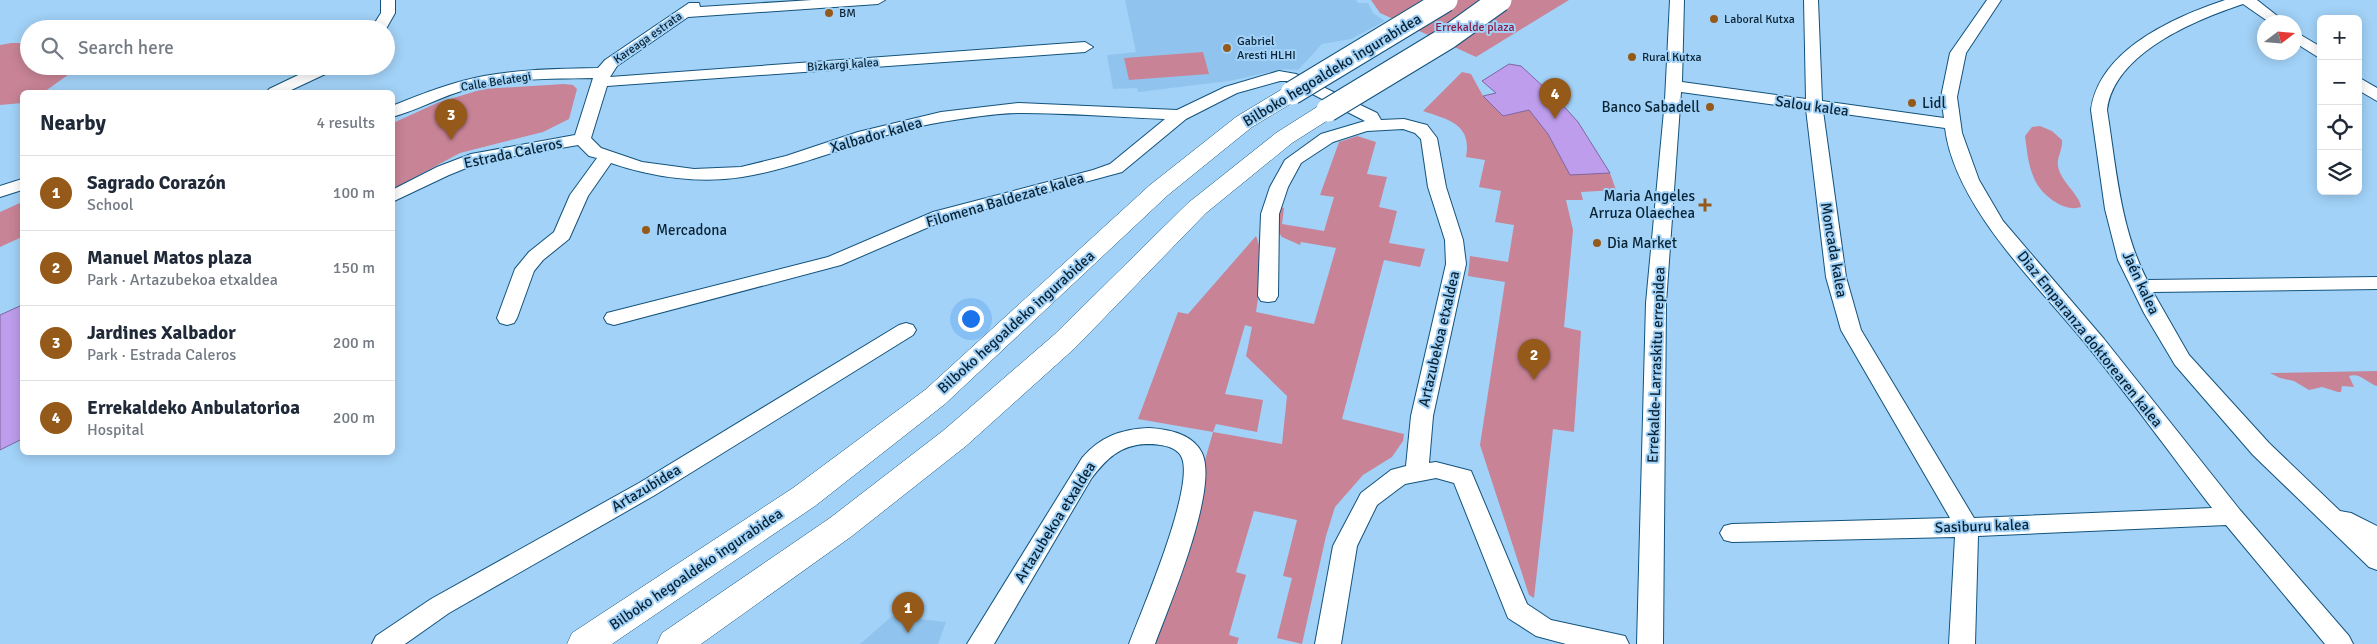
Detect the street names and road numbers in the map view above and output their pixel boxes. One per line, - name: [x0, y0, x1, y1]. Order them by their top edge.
- street label: Kareaga estrata: [611, 9, 685, 67]
- street label: Bilboko hegoaldeko ingurabidea: [1239, 9, 1425, 131]
- street label: Bizkargi kalea: [807, 55, 879, 75]
- street label: Calle Belategi: [460, 69, 532, 95]
- street label: Salou kalea: [1774, 92, 1850, 120]
- street label: Xalbador kalea: [828, 113, 924, 157]
- street label: Estrada Caleros: [462, 134, 564, 172]
- street label: Filomena Baldezate kalea: [924, 169, 1086, 231]
- street label: Moncada kalea: [1817, 201, 1851, 299]
- street label: Bilboko hegoaldeko ingurabidea: [934, 247, 1098, 397]
- street label: Diaz Emparanza doktorearen kalea: [2013, 247, 2167, 431]
- street label: Jaén kalea: [2119, 249, 2163, 317]
- street label: Errekalde-Larraskitu errepidea: [1644, 267, 1668, 463]
- street label: Artazubekoa etxaldea: [1415, 269, 1463, 409]
- street label: Artazubekoa etxaldea: [1011, 458, 1099, 586]
- street label: Artazubidea: [608, 460, 684, 516]
- street label: Bilboko hegoaldeko ingurabidea: [606, 504, 786, 634]
- street label: Sasiburu kalea: [1935, 515, 2029, 537]

